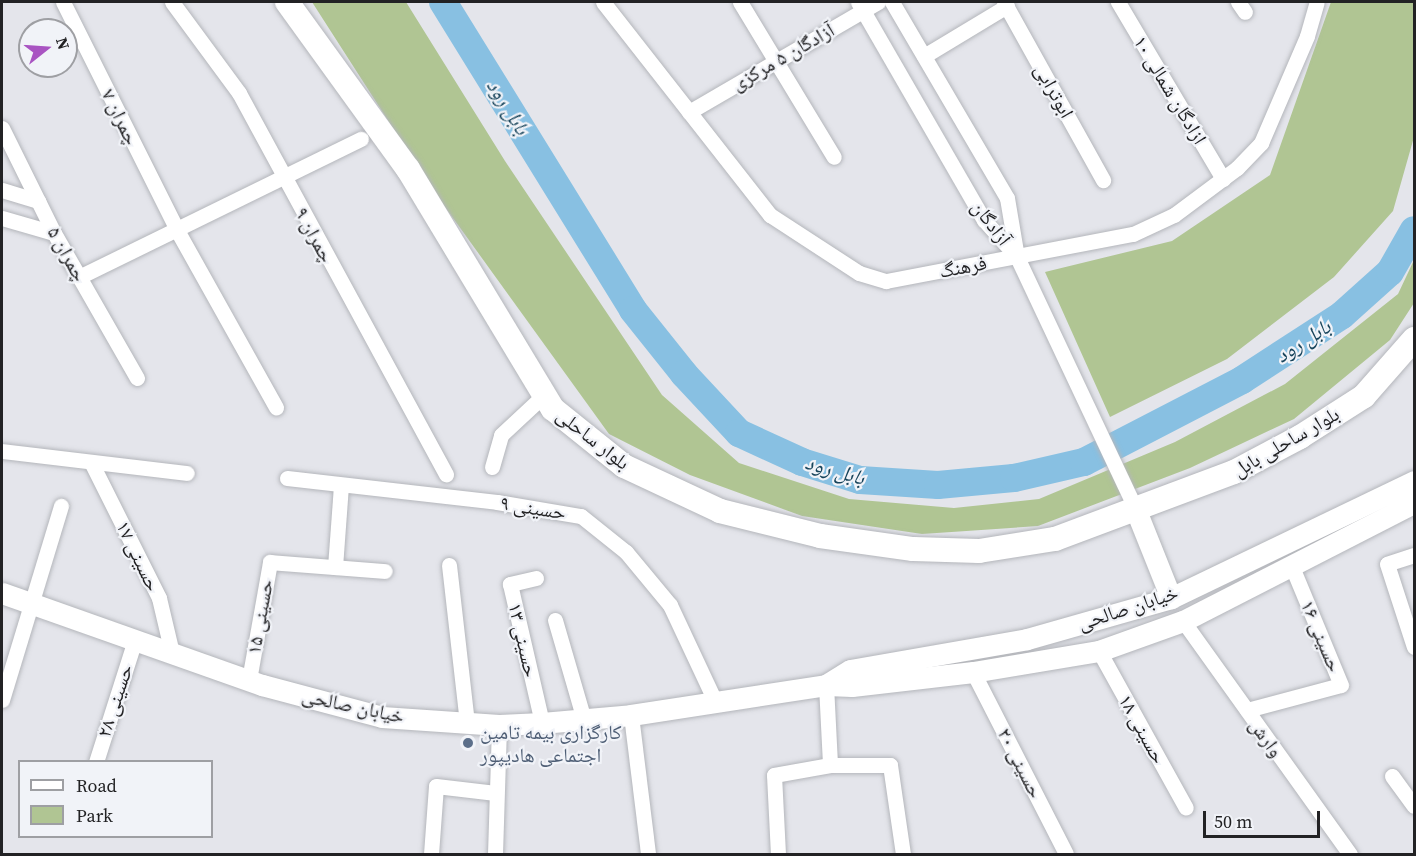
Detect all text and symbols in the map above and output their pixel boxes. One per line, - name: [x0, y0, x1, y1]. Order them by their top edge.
- north arrow: [18, 18, 78, 78]
- street label: آزادگان ۵ مرکزی: [727, 18, 839, 96]
- street label: ازادگان شمالی ۱۰: [1128, 31, 1212, 149]
- text: N: [51, 35, 76, 52]
- street label: ابوترابی: [1029, 60, 1079, 122]
- water label: بابل رود: [481, 75, 535, 139]
- street label: چمران ۷: [96, 85, 144, 149]
- street label: آزادگان: [966, 196, 1016, 250]
- street label: چمران ۹: [289, 203, 339, 267]
- street label: چمران ۵: [42, 222, 92, 286]
- street label: فرهنگ: [937, 251, 989, 283]
- water label: بابل رود: [1271, 314, 1335, 368]
- street label: بلوار ساحلی بابل: [1228, 402, 1344, 482]
- street label: بلوار ساحلی: [552, 403, 634, 475]
- water label: بابل رود: [802, 450, 868, 490]
- street label: حسینی ٩: [498, 491, 568, 525]
- street label: حسینی ۱۷: [111, 517, 165, 595]
- street label: حسینی ۱۵: [242, 578, 278, 656]
- street label: خيابان صالحی: [1075, 581, 1181, 635]
- street label: حسینی ۱۶: [1295, 597, 1347, 675]
- street label: حسینی ۱۳: [503, 601, 543, 679]
- street label: حسینی ۲۸: [92, 661, 138, 741]
- street label: خيابان صالحی: [300, 683, 406, 729]
- street label: حسینی ۱۸: [1113, 690, 1171, 768]
- street label: وارش: [1244, 714, 1288, 762]
- place label: کارگزاری بیمه تامین اجتماعی هادیپور: [480, 720, 622, 767]
- street label: حسینی ٢٠: [992, 724, 1048, 802]
- marker: کارگزاری بیمه تامین اجتماعی هادیپور: [461, 736, 475, 750]
- legend: [18, 760, 213, 838]
- text: Road: [76, 773, 117, 798]
- scale bar: [1206, 799, 1323, 837]
- text: Park: [76, 803, 113, 828]
- text: 50 m: [1214, 809, 1252, 834]

